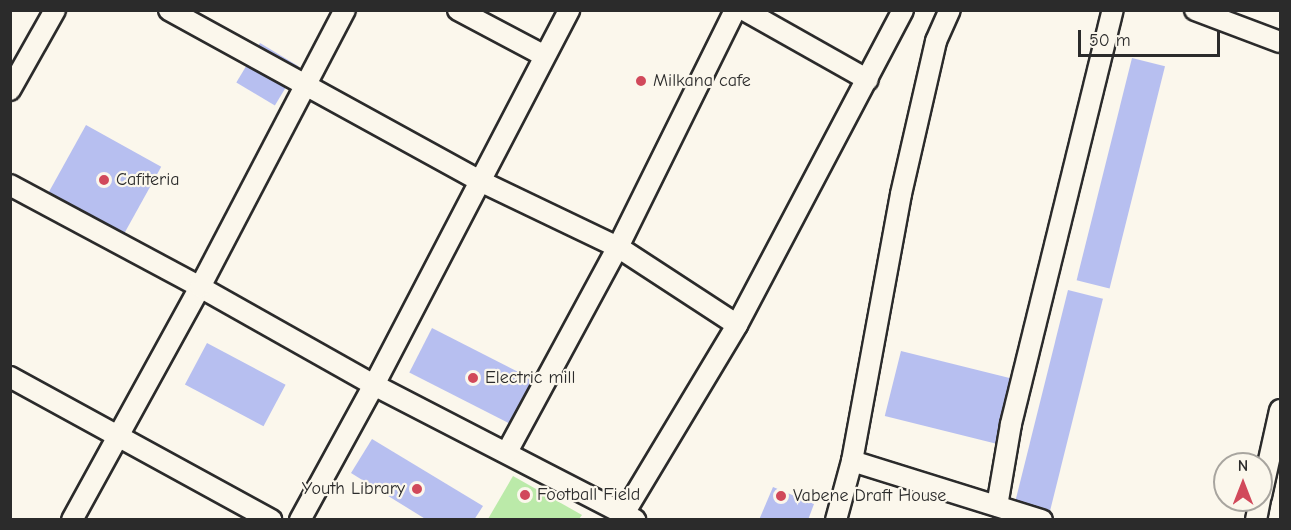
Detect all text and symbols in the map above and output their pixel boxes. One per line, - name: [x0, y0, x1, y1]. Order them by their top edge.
- scale bar: [1081, 18, 1224, 56]
- text: 50 m: [1089, 30, 1131, 51]
- place label: Milkana cafe: [653, 70, 751, 92]
- marker: Milkana cafe: [634, 74, 648, 88]
- place label: Cafiteria: [116, 169, 180, 191]
- marker: Cafiteria: [97, 173, 111, 187]
- place label: Electric mill: [485, 367, 575, 389]
- marker: Electric mill: [466, 371, 480, 385]
- north arrow: [1213, 452, 1273, 512]
- text: N: [1238, 457, 1248, 475]
- place label: Youth Library: [302, 478, 405, 500]
- marker: Youth Library: [410, 482, 424, 496]
- place label: Football Field: [537, 484, 640, 506]
- place label: Vabene Draft House: [793, 485, 946, 507]
- marker: Football Field: [518, 488, 532, 502]
- marker: Vabene Draft House: [774, 489, 788, 503]

